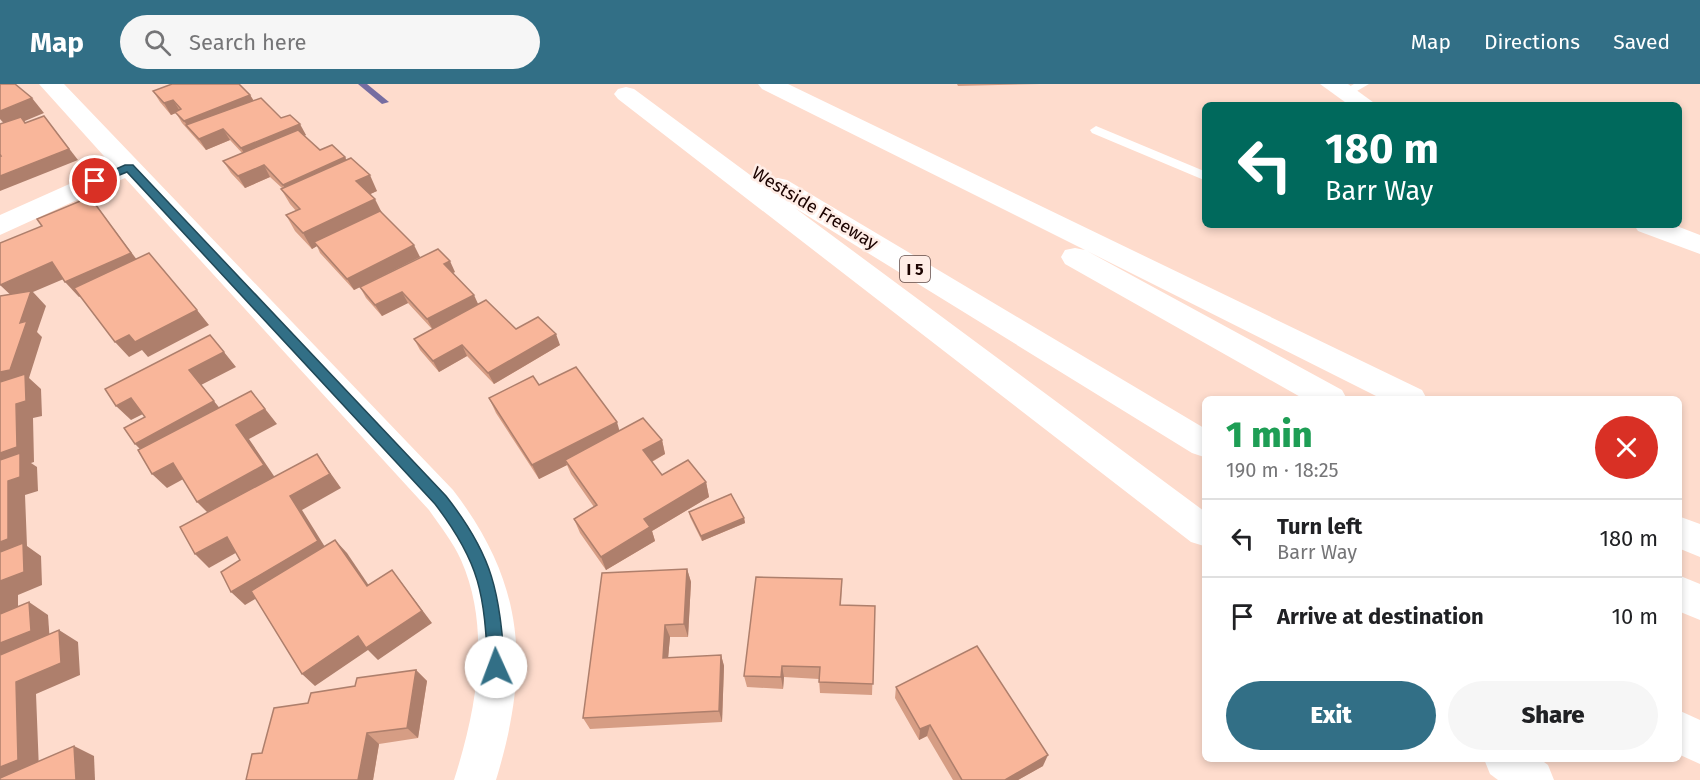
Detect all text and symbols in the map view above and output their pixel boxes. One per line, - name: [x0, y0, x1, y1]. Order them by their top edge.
- search box: [120, 15, 540, 69]
- text: Map: [30, 26, 84, 59]
- icon: search: [141, 26, 174, 59]
- text: Search here: [189, 29, 307, 56]
- text: Map: [1411, 29, 1451, 55]
- text: Directions: [1484, 29, 1580, 55]
- text: Saved: [1613, 29, 1670, 55]
- text: 180 m: [1325, 124, 1439, 174]
- icon: left: [1226, 126, 1304, 204]
- pin: [69, 155, 120, 206]
- street label: Westside Freeway: [748, 162, 882, 254]
- icon: arrive: [78, 164, 111, 197]
- text: Barr Way: [1325, 175, 1433, 207]
- road number: I 5: [900, 256, 930, 282]
- text: 1 min: [1226, 413, 1312, 457]
- button: close: [1595, 416, 1658, 479]
- text: 190 m · 18:25: [1226, 458, 1339, 482]
- text: Turn left: [1277, 513, 1362, 540]
- icon: left: [1226, 522, 1259, 555]
- text: 180 m: [1599, 525, 1658, 552]
- text: Barr Way: [1277, 540, 1357, 564]
- icon: arrive: [1226, 600, 1259, 633]
- text: Arrive at destination: [1277, 603, 1484, 630]
- text: 10 m: [1612, 603, 1658, 630]
- position arrow: [464, 635, 528, 699]
- button: Exit: [1226, 681, 1436, 750]
- button: Share: [1448, 681, 1658, 750]

